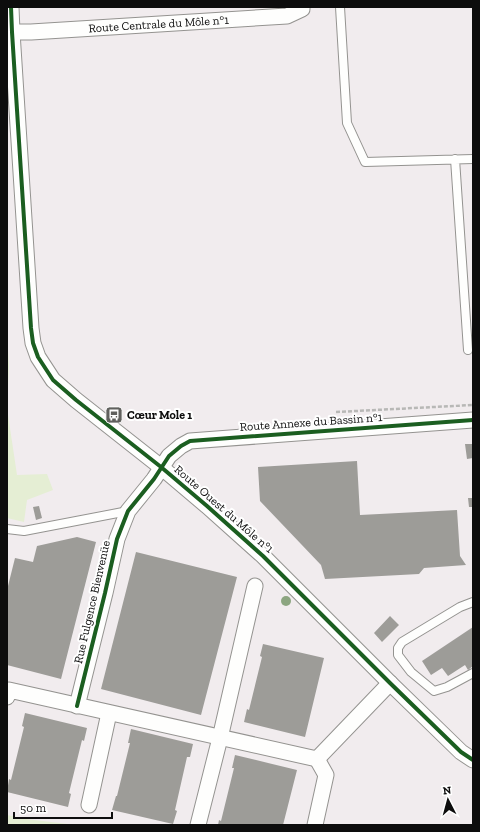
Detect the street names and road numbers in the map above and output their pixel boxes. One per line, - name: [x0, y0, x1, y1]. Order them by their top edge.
- street label: Route Centrale du Môle n°1: [88, 13, 230, 35]
- street label: Route Annexe du Bassin n°1: [239, 410, 383, 434]
- street label: Route Ouest du Môle n°1: [172, 462, 277, 556]
- street label: Rue Fulgence Bienvenüe: [71, 539, 113, 665]

